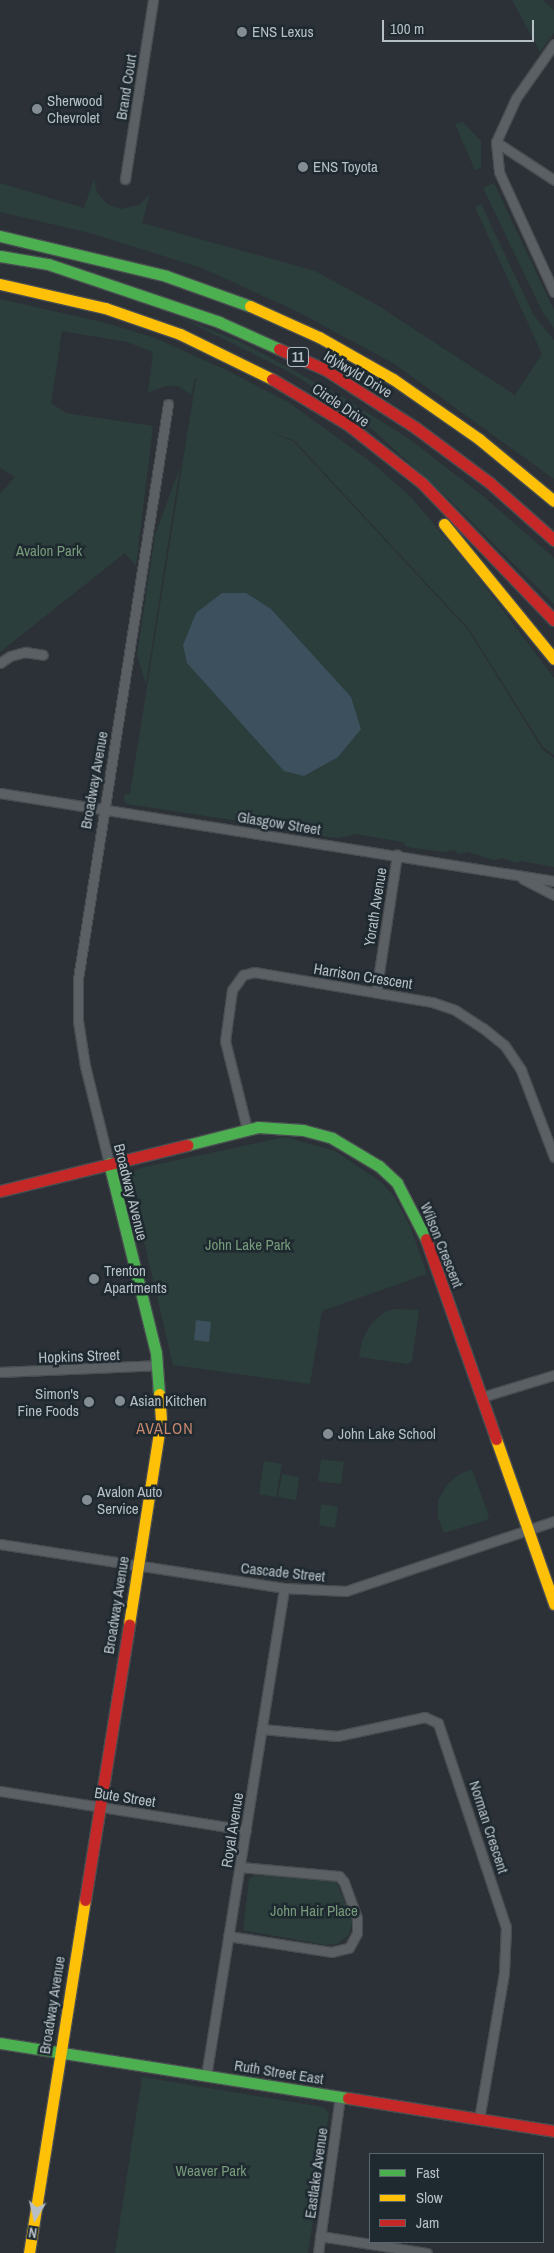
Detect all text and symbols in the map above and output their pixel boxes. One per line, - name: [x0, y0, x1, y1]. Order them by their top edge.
- scale bar: [384, 10, 536, 42]
- text: 100 m: [390, 18, 424, 39]
- place label: ENS Lexus: [252, 23, 314, 41]
- marker: ENS Lexus: [236, 26, 248, 38]
- street label: Brand Court: [112, 53, 140, 121]
- place label: Sherwood Chevrolet: [47, 91, 102, 126]
- marker: Sherwood Chevrolet: [31, 103, 43, 115]
- place label: ENS Toyota: [313, 158, 378, 176]
- marker: ENS Toyota: [297, 161, 309, 173]
- road number: 11: [287, 346, 309, 368]
- street label: Idylwyld Drive: [321, 347, 395, 401]
- street label: Circle Drive: [309, 379, 373, 431]
- park label: Avalon Park: [16, 542, 82, 560]
- street label: Broadway Avenue: [76, 729, 112, 831]
- street label: Glasgow Street: [236, 808, 322, 838]
- street label: Yorath Avenue: [360, 866, 390, 948]
- street label: Harrison Crescent: [312, 959, 414, 993]
- street label: Broadway Avenue: [110, 1141, 152, 1243]
- street label: Wilson Crescent: [417, 1200, 467, 1290]
- park label: John Lake Park: [205, 1236, 291, 1254]
- place label: Trenton Apartments: [104, 1261, 167, 1296]
- marker: Trenton Apartments: [88, 1273, 100, 1285]
- street label: Hopkins Street: [38, 1346, 120, 1366]
- place label: Simon's Fine Foods: [17, 1384, 79, 1419]
- place label: Asian Kitchen: [130, 1392, 207, 1410]
- marker: Asian Kitchen: [114, 1395, 126, 1407]
- marker: Simon's Fine Foods: [83, 1396, 95, 1408]
- district label: AVALON: [136, 1418, 194, 1438]
- place label: John Lake School: [338, 1425, 436, 1443]
- marker: John Lake School: [322, 1428, 334, 1440]
- place label: Avalon Auto Service: [97, 1482, 163, 1517]
- marker: Avalon Auto Service: [81, 1494, 93, 1506]
- street label: Broadway Avenue: [99, 1554, 133, 1656]
- street label: Cascade Street: [240, 1559, 326, 1585]
- street label: Norman Crescent: [466, 1778, 512, 1876]
- street label: Bute Street: [93, 1783, 157, 1811]
- street label: Royal Avenue: [217, 1791, 247, 1869]
- park label: John Hair Place: [270, 1902, 358, 1920]
- street label: Broadway Avenue: [35, 1954, 69, 2056]
- street label: Ruth Street East: [233, 2056, 325, 2088]
- street label: Eastlake Avenue: [301, 2126, 331, 2220]
- legend: [369, 2153, 544, 2243]
- park label: Weaver Park: [176, 2162, 246, 2180]
- text: Fast: [416, 2162, 439, 2183]
- text: Slow: [416, 2187, 443, 2208]
- north arrow: [10, 2193, 60, 2243]
- text: Jam: [416, 2212, 439, 2233]
- text: N: [27, 2223, 38, 2242]

